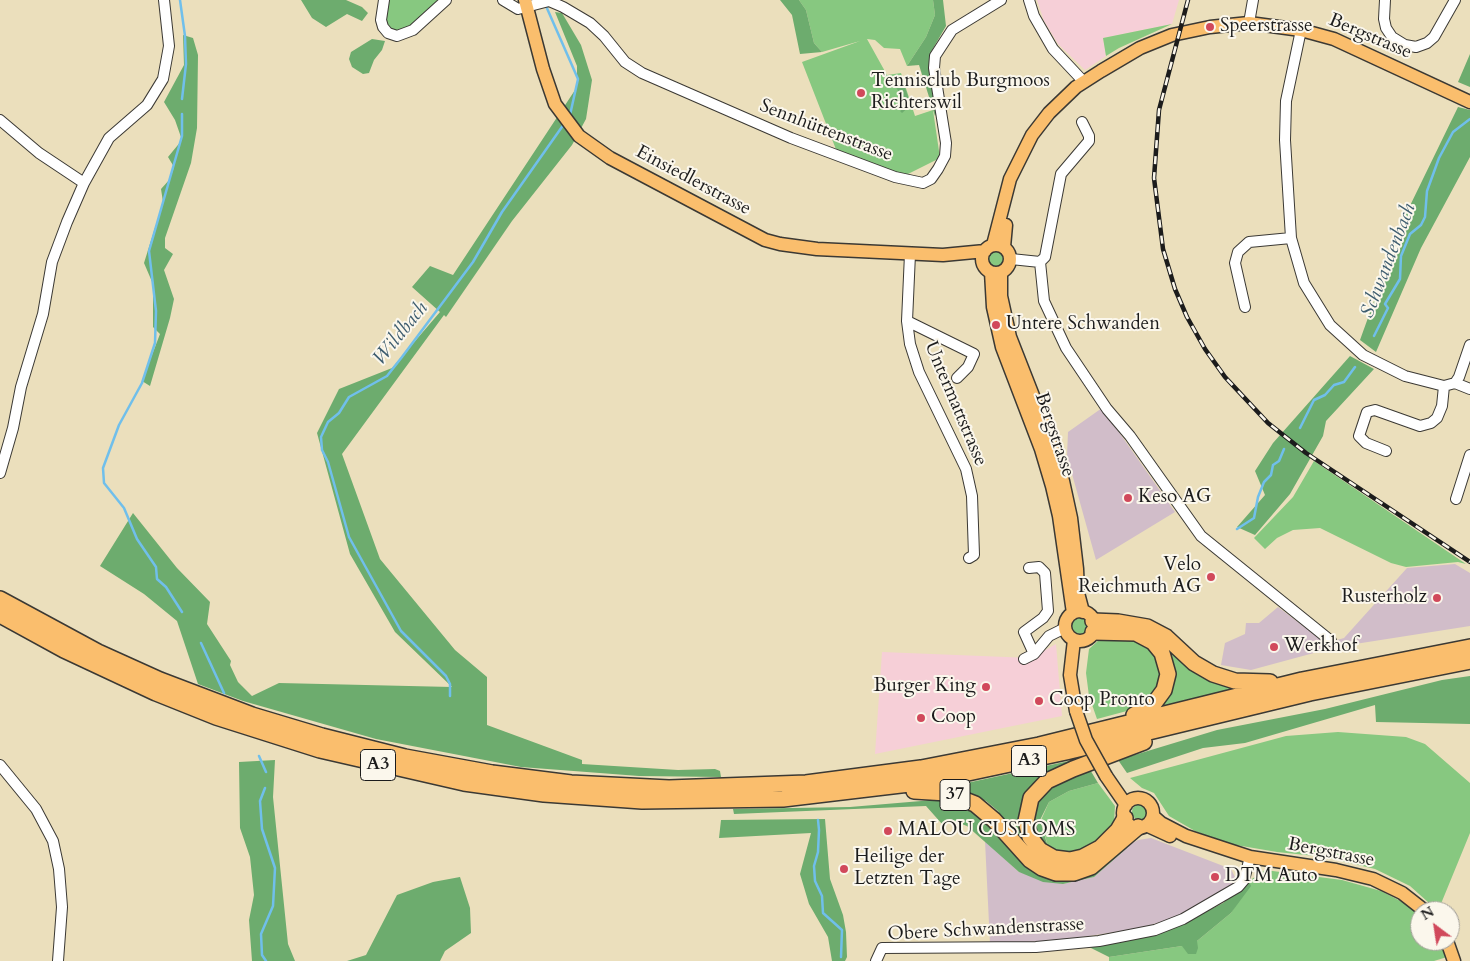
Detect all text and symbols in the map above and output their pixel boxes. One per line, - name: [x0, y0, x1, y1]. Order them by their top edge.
- street label: Bergstrasse: [1325, 9, 1415, 65]
- place label: Speerstrasse: [1220, 16, 1313, 38]
- marker: Speerstrasse: [1204, 21, 1216, 33]
- place label: Tennisclub Burgmoos Richterswil: [871, 71, 1050, 115]
- marker: Tennisclub Burgmoos Richterswil: [855, 87, 867, 99]
- street label: Sennhüttenstrasse: [756, 95, 896, 167]
- street label: Einsiedlerstrasse: [631, 141, 755, 221]
- water label: Schwandenbach: [1356, 200, 1422, 322]
- water label: Wildbach: [368, 297, 434, 371]
- place label: Untere Schwanden: [1006, 314, 1160, 336]
- marker: Untere Schwanden: [990, 319, 1002, 331]
- street label: Untermattstrasse: [919, 338, 991, 470]
- street label: Bergstrasse: [1029, 390, 1079, 480]
- place label: Keso AG: [1138, 487, 1211, 509]
- marker: Keso AG: [1122, 492, 1134, 504]
- place label: Velo Reichmuth AG: [1078, 555, 1201, 599]
- marker: Velo Reichmuth AG: [1205, 571, 1217, 583]
- place label: Rusterholz: [1341, 587, 1427, 609]
- marker: Rusterholz: [1431, 592, 1443, 604]
- place label: Werkhof: [1284, 636, 1357, 658]
- marker: Werkhof: [1268, 641, 1280, 653]
- place label: Burger King: [873, 676, 976, 698]
- marker: Burger King: [980, 681, 992, 693]
- place label: Coop Pronto: [1049, 690, 1155, 712]
- marker: Coop Pronto: [1033, 695, 1045, 707]
- place label: Coop: [931, 707, 976, 729]
- marker: Coop: [915, 712, 927, 724]
- road number: A3: [1012, 746, 1046, 776]
- road number: A3: [360, 750, 396, 780]
- road number: 37: [940, 780, 970, 810]
- place label: MALOU CUSTOMS: [898, 820, 1075, 842]
- marker: MALOU CUSTOMS: [882, 825, 894, 837]
- street label: Bergstrasse: [1286, 833, 1376, 873]
- place label: Heilige der Letzten Tage: [854, 847, 961, 891]
- marker: Heilige der Letzten Tage: [838, 863, 850, 875]
- place label: DTM Auto: [1225, 866, 1318, 888]
- marker: DTM Auto: [1209, 871, 1221, 883]
- north arrow: [1410, 901, 1460, 951]
- text: N: [1417, 902, 1438, 925]
- street label: Obere Schwandenstrasse: [887, 913, 1085, 947]

